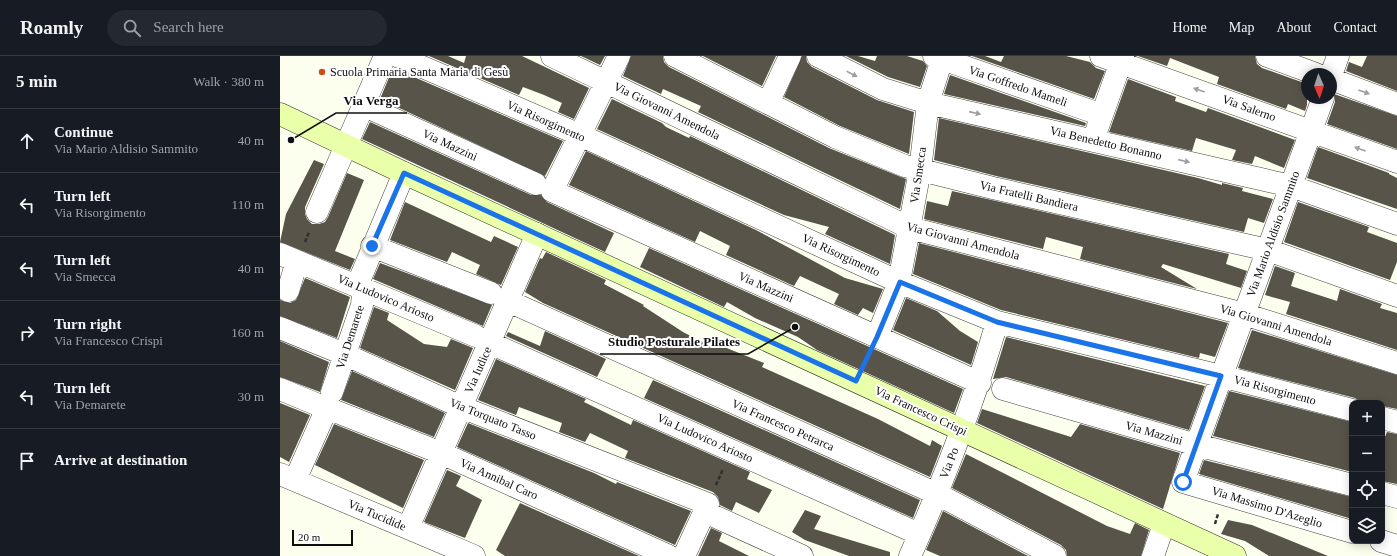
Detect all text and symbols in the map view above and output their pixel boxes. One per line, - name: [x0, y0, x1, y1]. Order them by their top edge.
- search box: [107, 10, 387, 46]
- text: Roamly: [20, 17, 83, 38]
- icon: search: [121, 17, 143, 39]
- text: Search here: [153, 19, 224, 35]
- text: Home: [1173, 20, 1207, 35]
- text: Map: [1229, 20, 1254, 35]
- text: About: [1276, 20, 1311, 35]
- text: Contact: [1333, 20, 1377, 35]
- street label: Via Goffredo Mameli: [967, 63, 1070, 110]
- place label: Scuola Primaria Santa Maria di Gesù: [330, 65, 508, 79]
- marker: Scuola Primaria Santa Maria di Gesù: [317, 67, 327, 77]
- north arrow: [1301, 68, 1337, 104]
- one-way arrow: [847, 71, 858, 77]
- text: 5 min: [16, 72, 57, 91]
- text: Walk · 380 m: [193, 74, 264, 89]
- street label: Via Giovanni Amendola: [612, 79, 723, 143]
- one-way arrow: [1192, 87, 1204, 93]
- callout: Via Verga: [336, 88, 407, 113]
- one-way arrow: [1358, 89, 1370, 95]
- street label: Via Salerno: [1220, 92, 1278, 124]
- text: Via Verga: [344, 93, 399, 108]
- street label: Via Risorgimento: [504, 97, 588, 145]
- one-way arrow: [969, 111, 982, 117]
- street label: Via Benedetto Bonanno: [1049, 123, 1163, 163]
- text: Continue: [54, 124, 113, 140]
- street label: Via Mazzini: [420, 126, 480, 164]
- icon: ahead: [16, 130, 38, 152]
- text: 40 m: [238, 133, 264, 148]
- text: Via Mario Aldisio Sammito: [54, 141, 198, 156]
- street label: Via Smecca: [907, 145, 929, 204]
- one-way arrow: [1354, 145, 1366, 151]
- one-way arrow: [1178, 159, 1190, 165]
- street label: Via Mario Aldisio Sammito: [1244, 169, 1302, 299]
- street label: Via Fratelli Bandiera: [978, 178, 1080, 214]
- text: Turn left: [54, 188, 111, 204]
- icon: left: [16, 194, 38, 216]
- text: 110 m: [232, 197, 264, 212]
- text: Via Risorgimento: [54, 205, 146, 220]
- street label: Via Giovanni Amendola: [905, 219, 1022, 263]
- street label: Via Risorgimento: [800, 231, 882, 279]
- route end: [363, 237, 381, 255]
- text: Turn left: [54, 252, 111, 268]
- icon: left: [16, 258, 38, 280]
- text: 40 m: [238, 261, 264, 276]
- text: Via Smecca: [54, 269, 116, 284]
- street label: Via Mazzini: [736, 269, 796, 306]
- street label: Via Ludovico Ariosto: [335, 271, 437, 325]
- street label: Via Giovanni Amendola: [1218, 301, 1334, 349]
- street label: Via Demarete: [333, 303, 367, 371]
- text: Turn right: [54, 316, 121, 332]
- icon: right: [16, 322, 38, 344]
- text: 160 m: [231, 325, 264, 340]
- callout: Studio Posturale Pilates: [600, 329, 748, 354]
- text: Via Francesco Crispi: [54, 333, 163, 348]
- text: Studio Posturale Pilates: [608, 334, 740, 349]
- street label: Via Iudice: [462, 344, 494, 396]
- street label: Via Risorgimento: [1232, 372, 1318, 408]
- text: Turn left: [54, 380, 111, 396]
- street label: Via Francesco Crispi: [872, 383, 970, 439]
- icon: left: [16, 386, 38, 408]
- text: 30 m: [238, 389, 264, 404]
- street label: Via Torquato Tasso: [448, 395, 538, 443]
- street label: Via Francesco Petrarca: [730, 396, 837, 454]
- text: Via Demarete: [54, 397, 126, 412]
- map controls: [1349, 400, 1385, 544]
- button: +: [1349, 400, 1385, 436]
- street label: Via Ludovico Ariosto: [655, 410, 755, 466]
- street label: Via Mazzini: [1124, 418, 1185, 448]
- button: −: [1349, 436, 1385, 472]
- street label: Via Po: [936, 445, 962, 481]
- icon: arrive: [16, 450, 38, 472]
- text: Arrive at destination: [54, 452, 187, 468]
- street label: Via Annibal Caro: [458, 456, 540, 502]
- button: locate: [1349, 472, 1385, 508]
- route start: [1174, 473, 1192, 491]
- street label: Via Massimo D'Azeglio: [1210, 483, 1324, 531]
- street label: Via Tucidide: [346, 497, 408, 533]
- button: layers: [1349, 508, 1385, 544]
- scale bar: [292, 528, 353, 547]
- text: 20 m: [298, 531, 320, 543]

